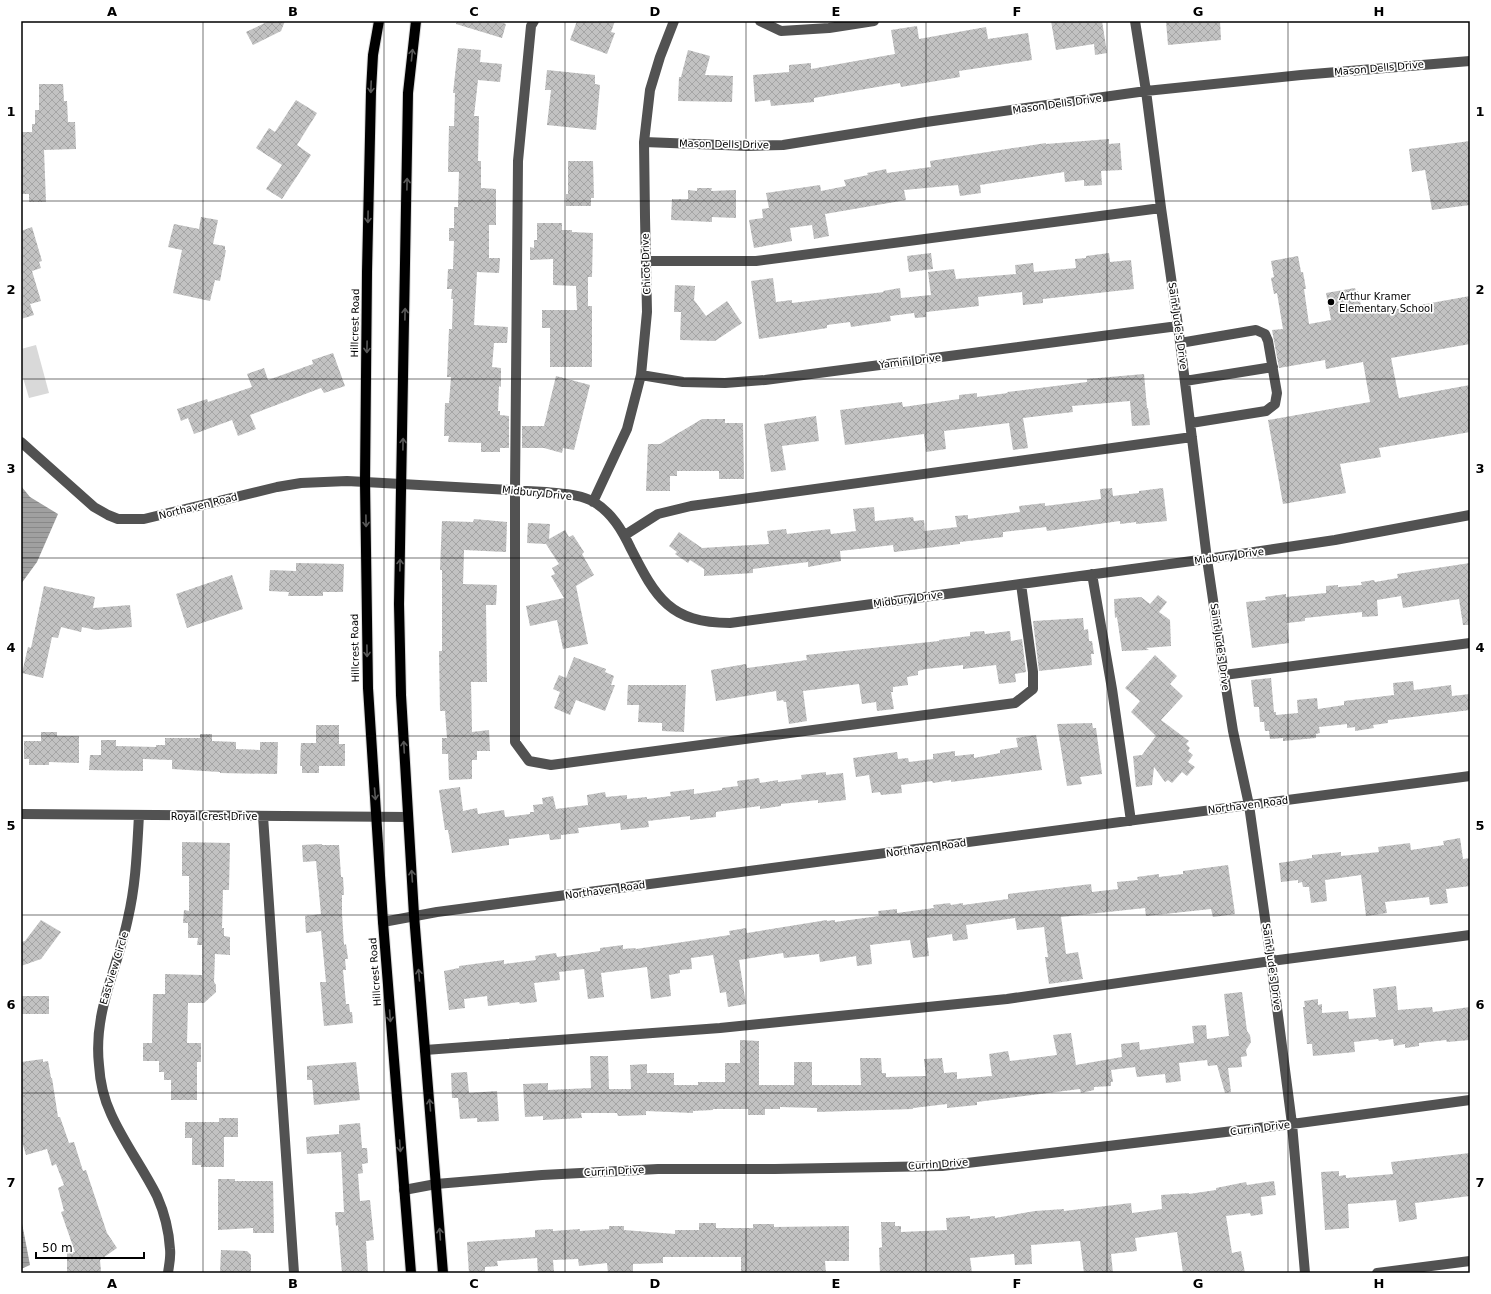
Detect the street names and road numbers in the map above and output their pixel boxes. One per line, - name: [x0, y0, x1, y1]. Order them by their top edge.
- street label: Mason Dells Drive: [1334, 59, 1424, 77]
- street label: Mason Dells Drive: [1012, 92, 1102, 116]
- street label: Mason Dells Drive: [679, 138, 769, 150]
- street label: Chicot Drive: [639, 233, 653, 295]
- street label: Saint Jude's Drive: [1166, 282, 1190, 370]
- street label: Hillcrest Road: [349, 289, 361, 357]
- street label: Yamini Drive: [877, 352, 942, 370]
- street label: Midbury Drive: [501, 484, 573, 502]
- street label: Northaven Road: [157, 491, 239, 521]
- street label: Midbury Drive: [1193, 546, 1265, 566]
- street label: Midbury Drive: [872, 589, 944, 609]
- street label: Saint Jude's Drive: [1208, 603, 1232, 691]
- street label: Hillcrest Road: [349, 614, 361, 682]
- street label: Northaven Road: [1207, 795, 1289, 815]
- street label: Royal Crest Drive: [171, 811, 257, 822]
- street label: Northaven Road: [885, 837, 967, 859]
- street label: Northaven Road: [564, 879, 646, 901]
- street label: Saint Jude's Drive: [1260, 923, 1284, 1011]
- street label: Eastview Circle: [98, 930, 130, 1006]
- street label: Hillcrest Road: [367, 937, 383, 1007]
- street label: Currin Drive: [1229, 1119, 1291, 1137]
- street label: Currin Drive: [908, 1156, 968, 1172]
- street label: Currin Drive: [584, 1164, 644, 1178]

